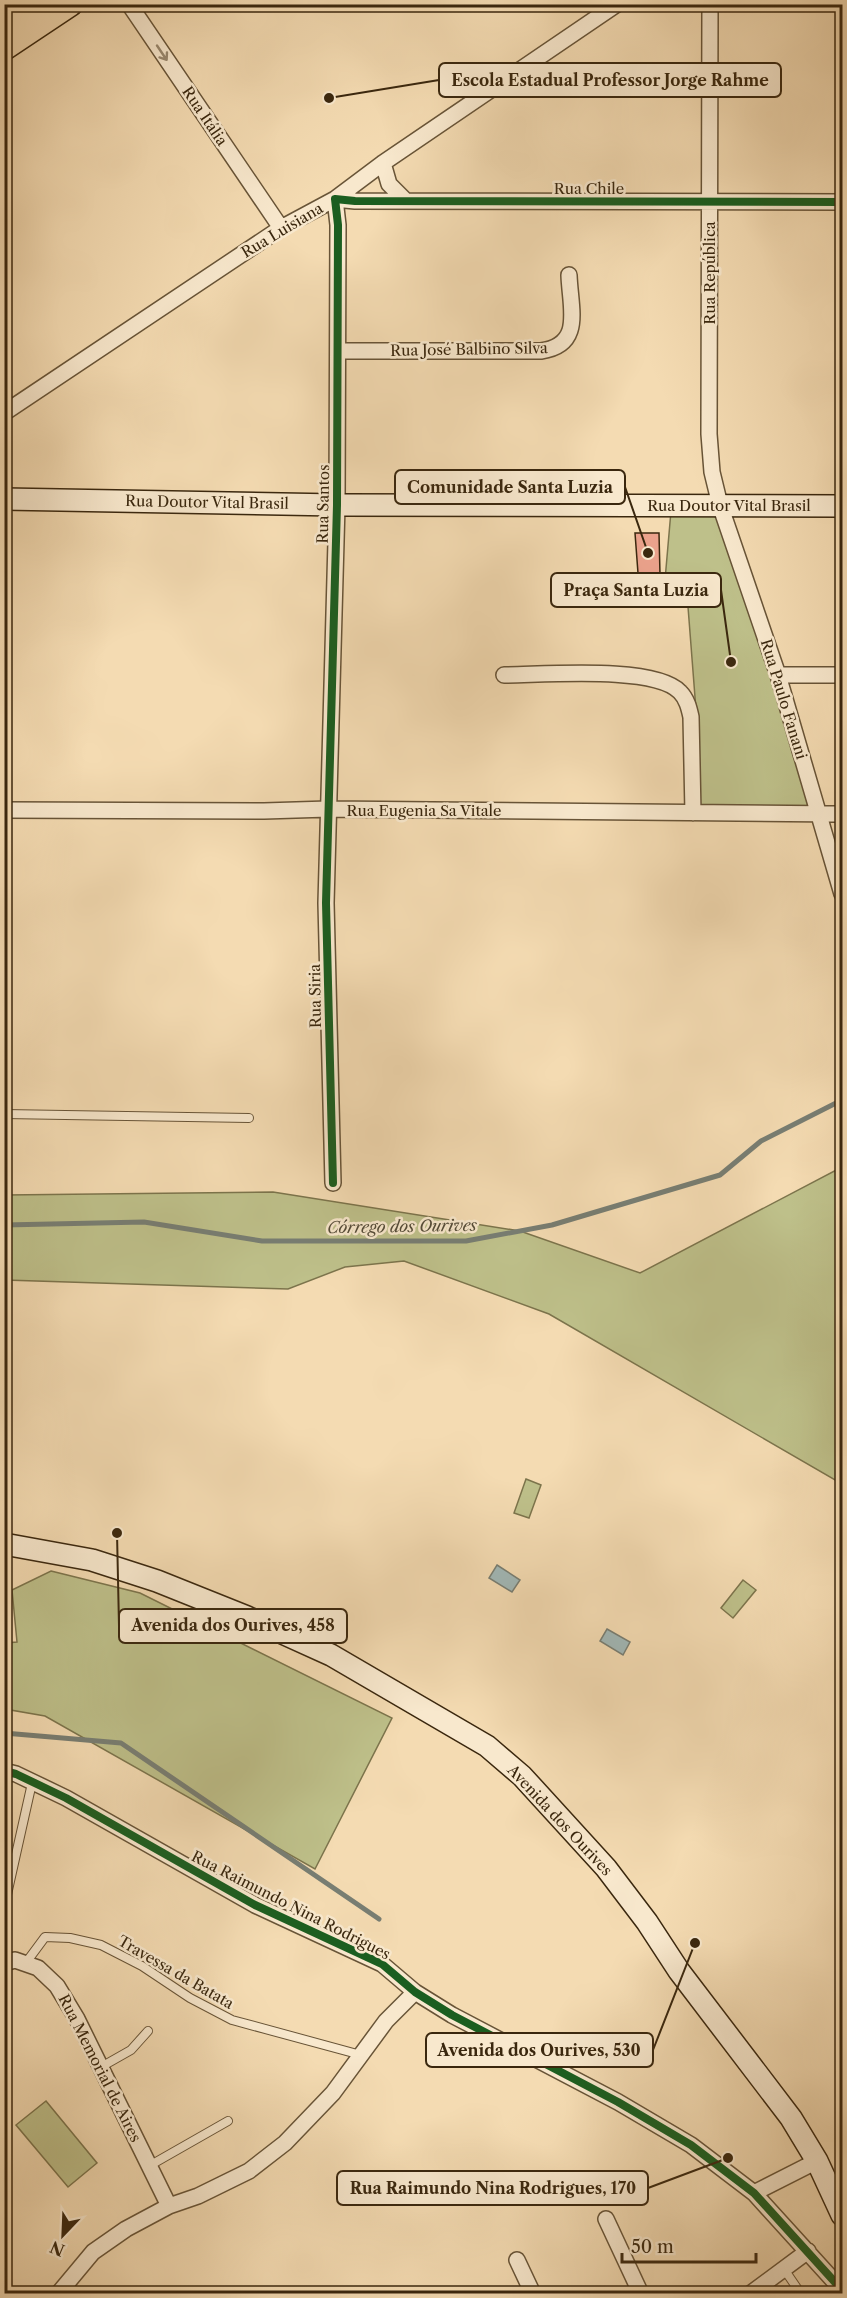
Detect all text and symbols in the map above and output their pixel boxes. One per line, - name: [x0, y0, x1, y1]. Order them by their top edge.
- one-way arrow: [156, 44, 168, 61]
- callout: Escola Estadual Professor Jorge Rahme: [439, 63, 781, 97]
- text: Escola Estadual Professor Jorge Rahme: [451, 70, 769, 90]
- street label: Rua Itália: [178, 83, 232, 149]
- street label: Rua Chile: [554, 179, 624, 198]
- street label: Rua Luisiana: [238, 198, 326, 262]
- street label: Rua República: [700, 221, 719, 325]
- street label: Rua José Balbino Silva: [390, 338, 548, 360]
- street label: Rua Santos: [313, 464, 333, 544]
- callout: Comunidade Santa Luzia: [395, 470, 625, 504]
- text: Comunidade Santa Luzia: [407, 477, 614, 497]
- street label: Rua Doutor Vital Brasil: [125, 491, 290, 513]
- street label: Rua Doutor Vital Brasil: [647, 496, 811, 515]
- callout: Praça Santa Luzia: [551, 573, 721, 607]
- text: Praça Santa Luzia: [563, 580, 709, 600]
- street label: Rua Paulo Fanani: [757, 637, 811, 762]
- street label: Rua Eugenia Sa Vitale: [347, 801, 501, 820]
- street label: Rua Siria: [305, 964, 325, 1028]
- water label: Córrego dos Ourives: [327, 1215, 477, 1237]
- callout: Avenida dos Ourives, 458: [119, 1609, 347, 1643]
- text: Avenida dos Ourives, 458: [130, 1615, 335, 1635]
- street label: Avenida dos Ourives: [503, 1760, 616, 1880]
- street label: Rua Raimundo Nina Rodrigues: [188, 1847, 394, 1963]
- street label: Travessa da Batata: [115, 1931, 237, 2013]
- street label: Rua Memorial de Aires: [54, 1991, 146, 2145]
- callout: Avenida dos Ourives, 530: [426, 2033, 653, 2067]
- text: Avenida dos Ourives, 530: [436, 2040, 641, 2060]
- callout: Rua Raimundo Nina Rodrigues, 170: [337, 2171, 648, 2205]
- text: Rua Raimundo Nina Rodrigues, 170: [350, 2178, 636, 2198]
- north arrow: [33, 2205, 93, 2265]
- scale bar: [622, 2226, 756, 2264]
- text: 50 m: [631, 2236, 674, 2258]
- text: N: [47, 2237, 67, 2261]

